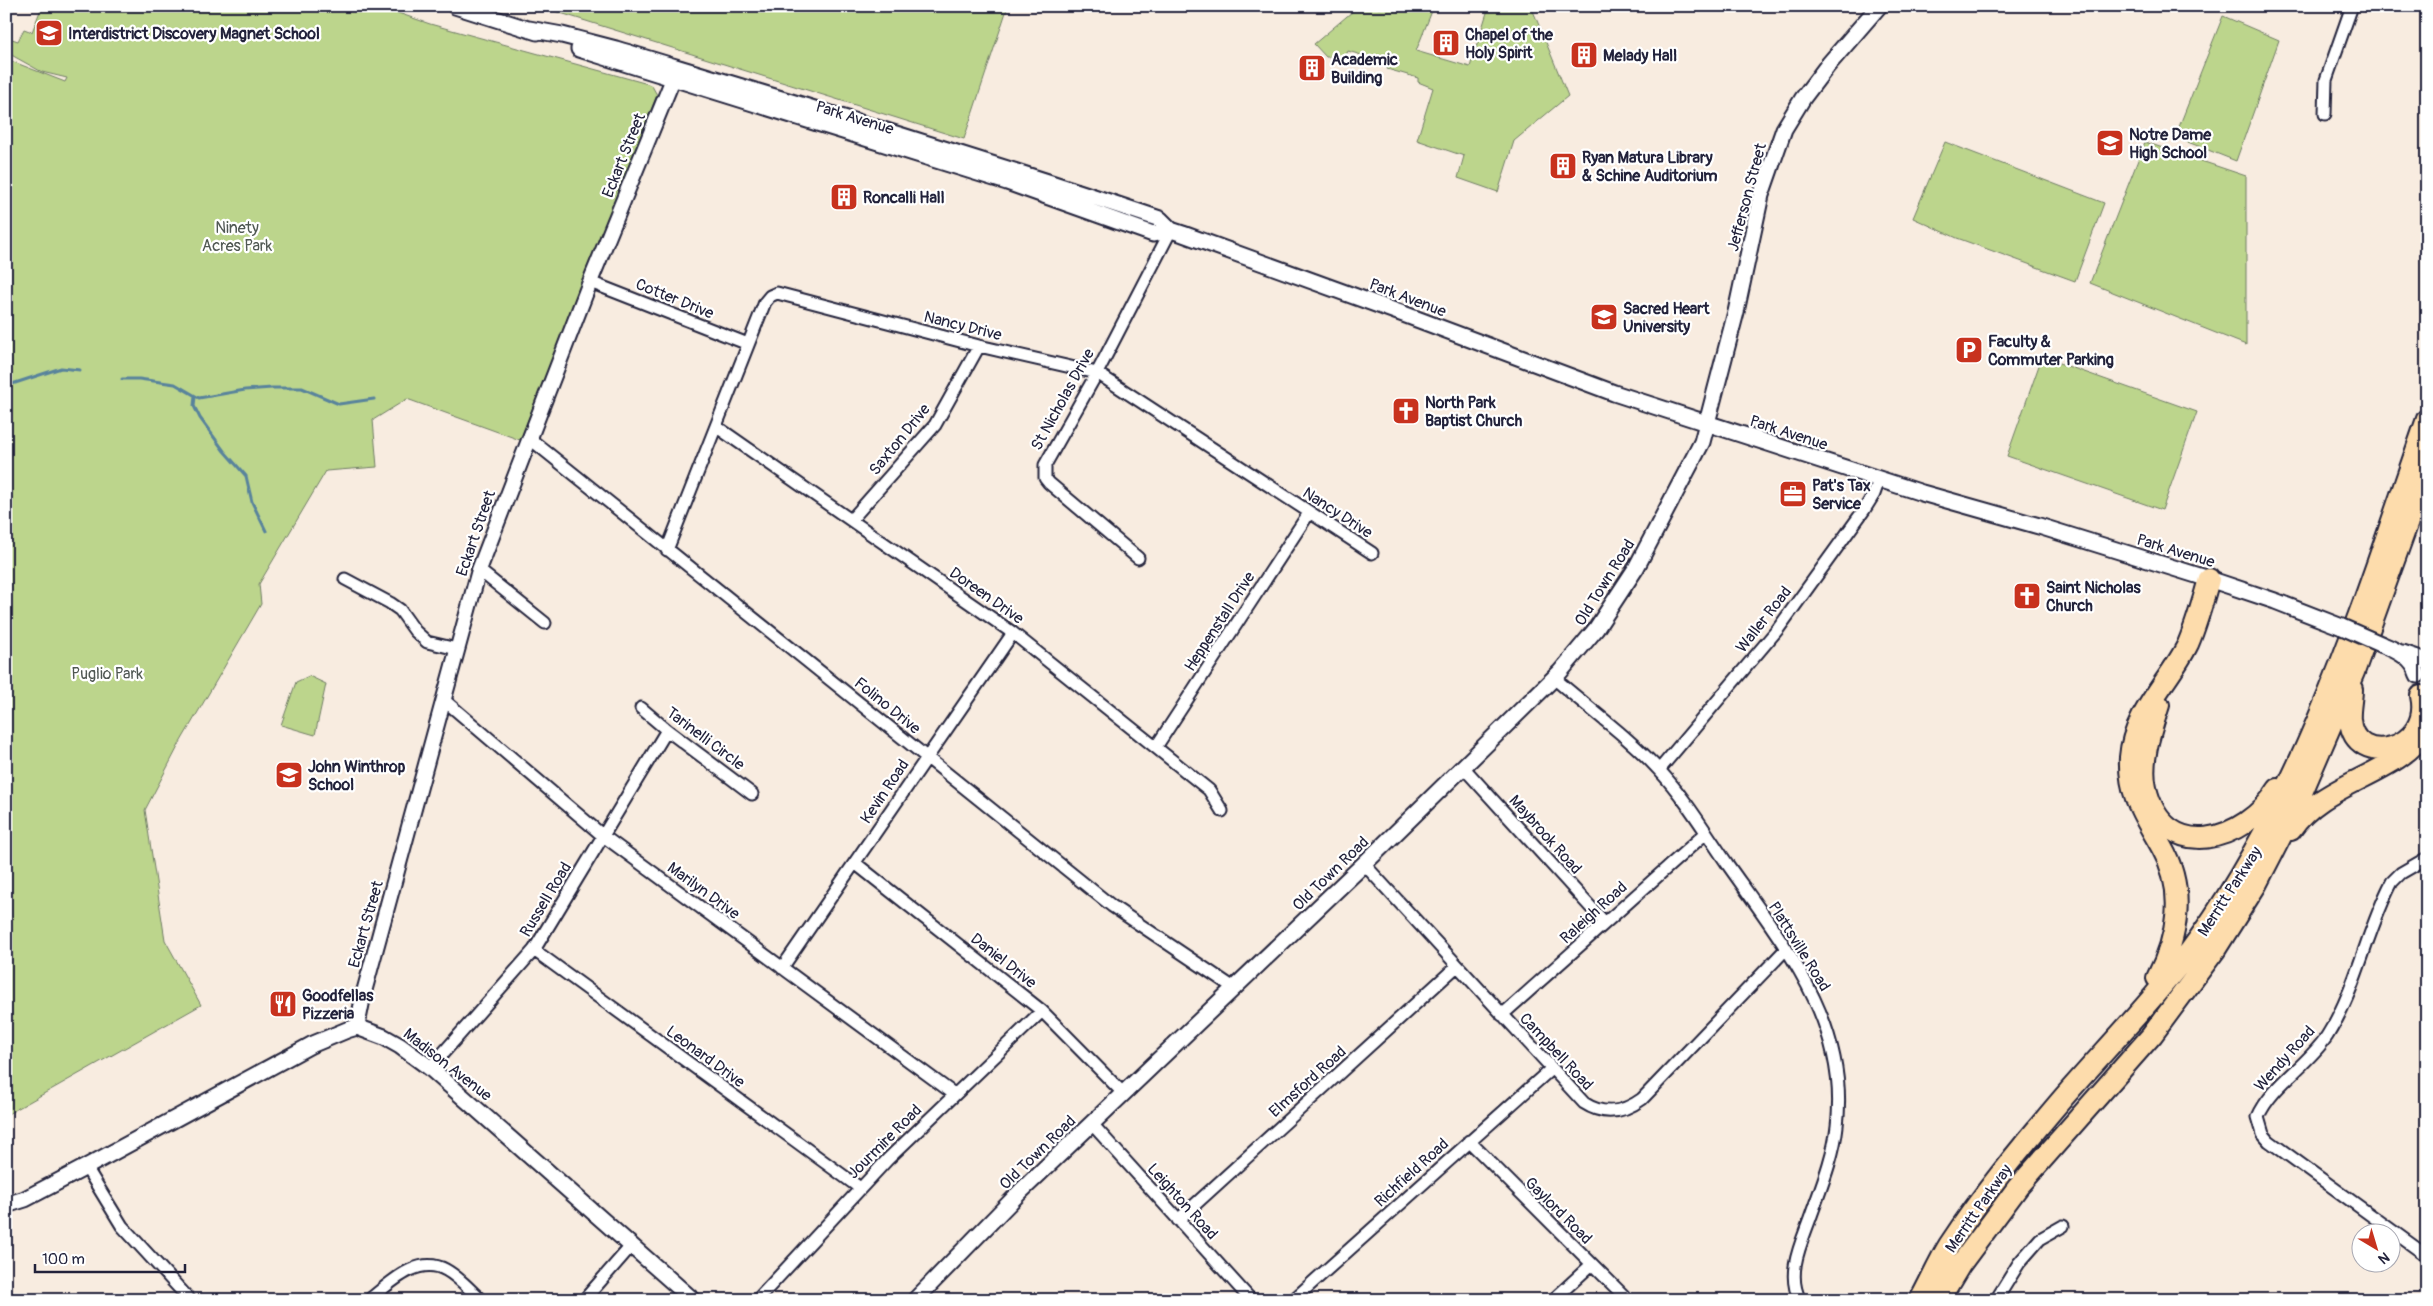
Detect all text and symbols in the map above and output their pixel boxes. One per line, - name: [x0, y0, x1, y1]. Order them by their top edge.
- school or university icon: Interdistrict Discovery Magnet School: [34, 18, 64, 48]
- place label: Interdistrict Discovery Magnet School: [68, 24, 320, 44]
- place label: Chapel of the Holy Spirit: [1465, 25, 1554, 63]
- building icon: Chapel of the Holy Spirit: [1431, 28, 1461, 58]
- building icon: Melady Hall: [1569, 40, 1599, 70]
- place label: Melady Hall: [1603, 46, 1677, 66]
- place label: Academic Building: [1331, 50, 1398, 88]
- building icon: Academic Building: [1297, 53, 1327, 83]
- street label: Park Avenue: [813, 97, 896, 139]
- street label: Eckart Street: [598, 110, 650, 201]
- place label: Notre Dame High School: [2129, 125, 2212, 163]
- school or university icon: Notre Dame High School: [2095, 128, 2125, 158]
- street label: Jefferson Street: [1723, 140, 1771, 254]
- place label: Ryan Matura Library & Schine Auditorium: [1582, 148, 1718, 186]
- building icon: Ryan Matura Library & Schine Auditorium: [1548, 151, 1578, 181]
- building icon: Roncalli Hall: [829, 182, 859, 212]
- place label: Roncalli Hall: [863, 188, 945, 208]
- park label: Ninety Acres Park: [202, 218, 273, 256]
- street label: Cotter Drive: [633, 274, 717, 324]
- street label: Park Avenue: [1366, 274, 1449, 322]
- place label: Sacred Heart University: [1623, 299, 1710, 337]
- school or university icon: Sacred Heart University: [1589, 302, 1619, 332]
- street label: Nancy Drive: [922, 307, 1004, 345]
- place label: Faculty & Commuter Parking: [1988, 332, 2114, 370]
- parking icon: Faculty & Commuter Parking: [1954, 335, 1984, 365]
- street label: St Nicholas Drive: [1027, 345, 1099, 454]
- place label: North Park Baptist Church: [1425, 393, 1523, 431]
- church icon: North Park Baptist Church: [1391, 396, 1421, 426]
- street label: Saxton Drive: [865, 400, 935, 479]
- street label: Park Avenue: [1747, 411, 1830, 455]
- place label: Pat's Tax Service: [1812, 476, 1871, 514]
- office icon: Pat's Tax Service: [1778, 479, 1808, 509]
- street label: Nancy Drive: [1299, 483, 1376, 543]
- street label: Eckart Street: [452, 487, 500, 579]
- street label: Park Avenue: [2134, 530, 2217, 572]
- street label: Old Town Road: [1570, 536, 1639, 630]
- street label: Doreen Drive: [945, 563, 1028, 629]
- street label: Heppenstall Drive: [1180, 568, 1260, 675]
- place label: Saint Nicholas Church: [2046, 578, 2141, 616]
- church icon: Saint Nicholas Church: [2012, 581, 2042, 611]
- street label: Waller Road: [1732, 582, 1796, 657]
- park label: Puglio Park: [71, 664, 143, 684]
- street label: Folino Drive: [850, 673, 925, 739]
- street label: Tarinelli Circle: [662, 703, 749, 775]
- street label: Kevin Road: [856, 756, 914, 827]
- place label: John Winthrop School: [308, 757, 406, 795]
- school or university icon: John Winthrop School: [274, 760, 304, 790]
- street label: Maybrook Road: [1505, 791, 1586, 878]
- street label: Old Town Road: [1288, 832, 1373, 915]
- street label: Merritt Parkway: [2193, 843, 2266, 940]
- street label: Russell Road: [516, 858, 576, 941]
- street label: Marilyn Drive: [663, 858, 744, 924]
- street label: Raleigh Road: [1556, 877, 1631, 948]
- street label: Eckart Street: [344, 878, 388, 970]
- street label: Plattsville Road: [1764, 898, 1835, 995]
- street label: Daniel Drive: [966, 929, 1040, 993]
- place label: Goodfellas Pizzeria: [302, 986, 374, 1024]
- restaurant icon: Goodfellas Pizzeria: [268, 989, 298, 1019]
- street label: Campbell Road: [1515, 1009, 1597, 1095]
- street label: Leonard Drive: [662, 1021, 749, 1092]
- street label: Wendy Road: [2250, 1022, 2319, 1096]
- street label: Madison Avenue: [399, 1024, 496, 1106]
- street label: Elmsford Road: [1265, 1042, 1350, 1122]
- street label: Jourmire Road: [843, 1100, 926, 1183]
- street label: Old Town Road: [995, 1111, 1080, 1194]
- street label: Richfield Road: [1370, 1134, 1453, 1211]
- street label: Leighton Road: [1143, 1159, 1222, 1244]
- street label: Merritt Parkway: [1941, 1160, 2017, 1257]
- street label: Gaylord Road: [1520, 1173, 1596, 1249]
- north arrow: [2350, 1224, 2400, 1274]
- scale bar: [35, 1241, 185, 1273]
- text: N: [2375, 1248, 2393, 1267]
- text: 100 m: [42, 1250, 85, 1269]

